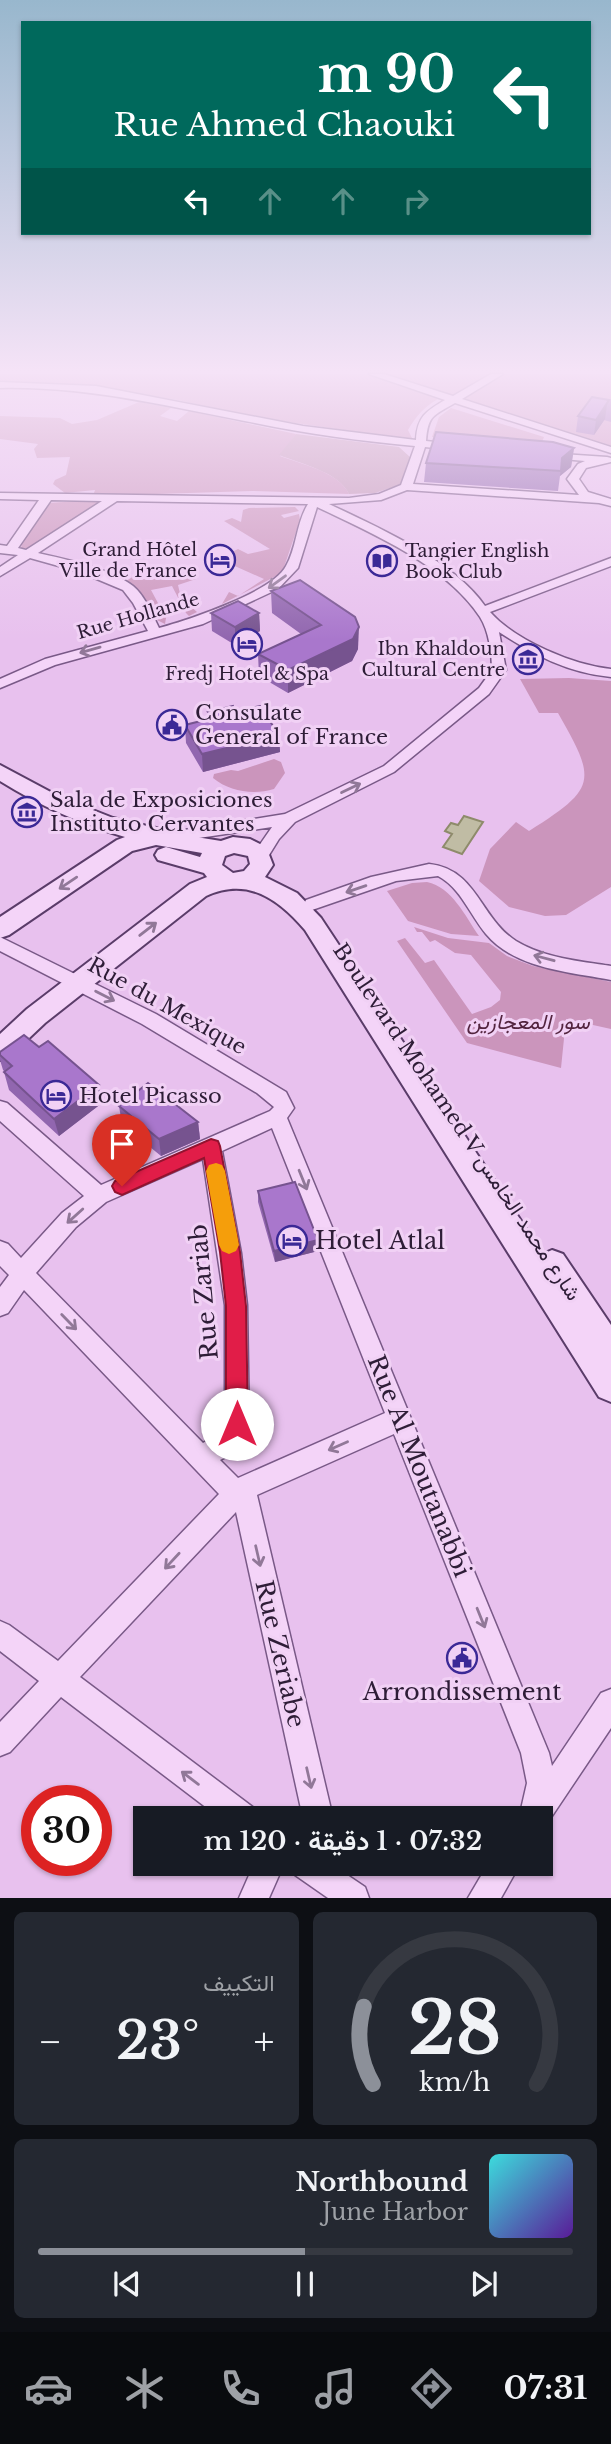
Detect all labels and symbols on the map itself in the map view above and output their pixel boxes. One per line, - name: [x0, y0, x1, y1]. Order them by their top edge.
- place label: Grand Hôtel Ville de France: [58, 539, 197, 582]
- place label: Tangier English Book Club: [405, 540, 549, 583]
- hotel icon: Grand Hôtel Ville de France: [203, 543, 237, 577]
- library icon: Tangier English Book Club: [365, 544, 399, 578]
- one-way arrow: [268, 574, 287, 589]
- street label: Rue Hollande: [74, 588, 202, 644]
- hotel icon: Fredj Hotel & Spa: [230, 627, 264, 661]
- place label: Ibn Khaldoun Cultural Centre: [362, 638, 505, 681]
- museum icon: Ibn Khaldoun Cultural Centre: [511, 642, 545, 676]
- one-way arrow: [79, 644, 102, 657]
- place label: Fredj Hotel & Spa: [165, 663, 329, 685]
- place label: Consulate General of France: [195, 700, 388, 750]
- public building icon: Consulate General of France: [155, 708, 189, 742]
- one-way arrow: [340, 781, 361, 794]
- place label: Sala de Exposiciones Instituto Cervantes: [50, 787, 273, 837]
- museum icon: Sala de Exposiciones Instituto Cervantes: [10, 795, 44, 829]
- one-way arrow: [59, 876, 79, 890]
- one-way arrow: [346, 883, 368, 896]
- one-way arrow: [138, 922, 156, 937]
- street label: Boulevard Mohamed V شارع محمد الخامس: [326, 938, 587, 1306]
- one-way arrow: [534, 951, 556, 964]
- street label: Rue du Mexique: [83, 952, 251, 1060]
- one-way arrow: [94, 989, 114, 1003]
- park label: سور المعجازين: [466, 1009, 590, 1035]
- hotel icon: Hotel Picasso: [39, 1079, 73, 1113]
- place label: Hotel Picasso: [79, 1083, 222, 1109]
- pin: [92, 1114, 152, 1186]
- one-way arrow: [298, 1169, 311, 1191]
- one-way arrow: [66, 1208, 84, 1224]
- street label: Rue Zariab: [183, 1223, 224, 1361]
- hotel icon: Hotel Atlal: [275, 1224, 309, 1258]
- place label: Hotel Atlal: [315, 1226, 445, 1255]
- one-way arrow: [60, 1313, 77, 1330]
- street label: Rue Al Moutanabbi: [362, 1351, 477, 1581]
- position arrow: [200, 1387, 274, 1461]
- one-way arrow: [328, 1440, 349, 1453]
- one-way arrow: [252, 1544, 265, 1567]
- one-way arrow: [163, 1552, 180, 1569]
- street label: Rue Zeriabe: [249, 1577, 312, 1730]
- one-way arrow: [475, 1607, 488, 1629]
- public building icon: Arrondissement: [445, 1641, 479, 1675]
- place label: Arrondissement: [362, 1677, 561, 1706]
- one-way arrow: [303, 1766, 316, 1789]
- one-way arrow: [181, 1770, 199, 1785]
- speed limit sign: 30: [21, 1785, 112, 1876]

